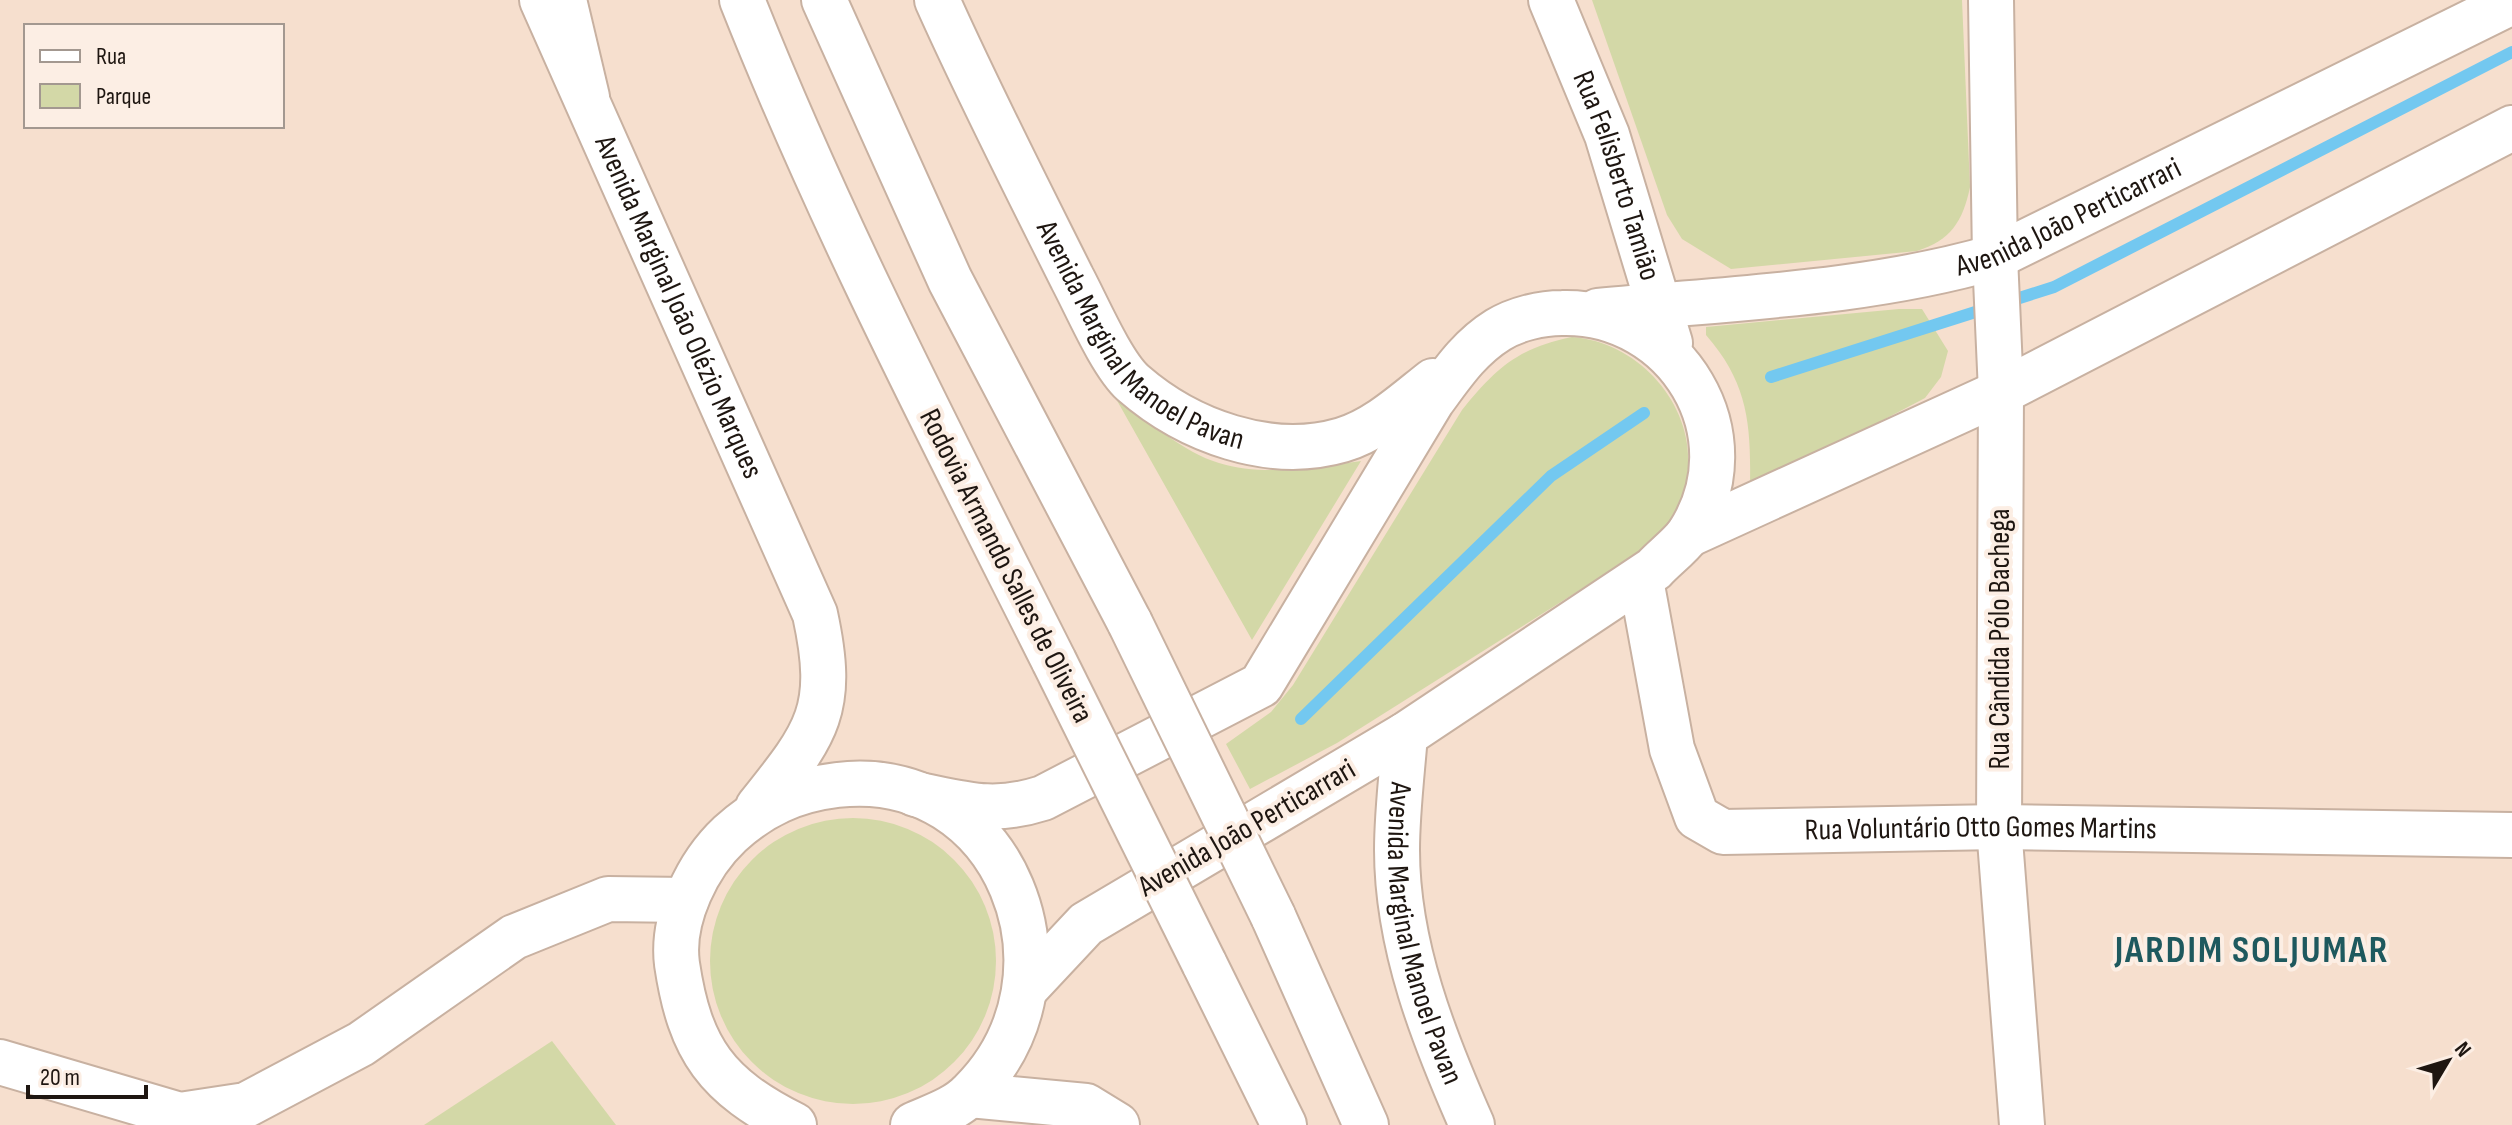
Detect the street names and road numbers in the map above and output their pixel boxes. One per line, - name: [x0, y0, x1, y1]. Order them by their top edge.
- street label: Rua Felisberto Tamião: [1565, 66, 1668, 285]
- street label: Avenida Marginal João Olézio Marques: [586, 129, 770, 484]
- street label: Avenida João Perticarrari: [1951, 150, 2187, 285]
- street label: Avenida Marginal Manoel Pavan: [1028, 214, 1248, 458]
- street label: Rodovia Armando Salles de Oliveira: [911, 403, 1101, 729]
- street label: Rua Cândida Pólo Bachega: [1982, 509, 2018, 770]
- street label: Avenida João Perticarrari: [1131, 751, 1362, 905]
- street label: Avenida Marginal Manoel Pavan: [1379, 780, 1471, 1090]
- street label: Rua Voluntário Otto Gomes Martins: [1804, 809, 2157, 849]

